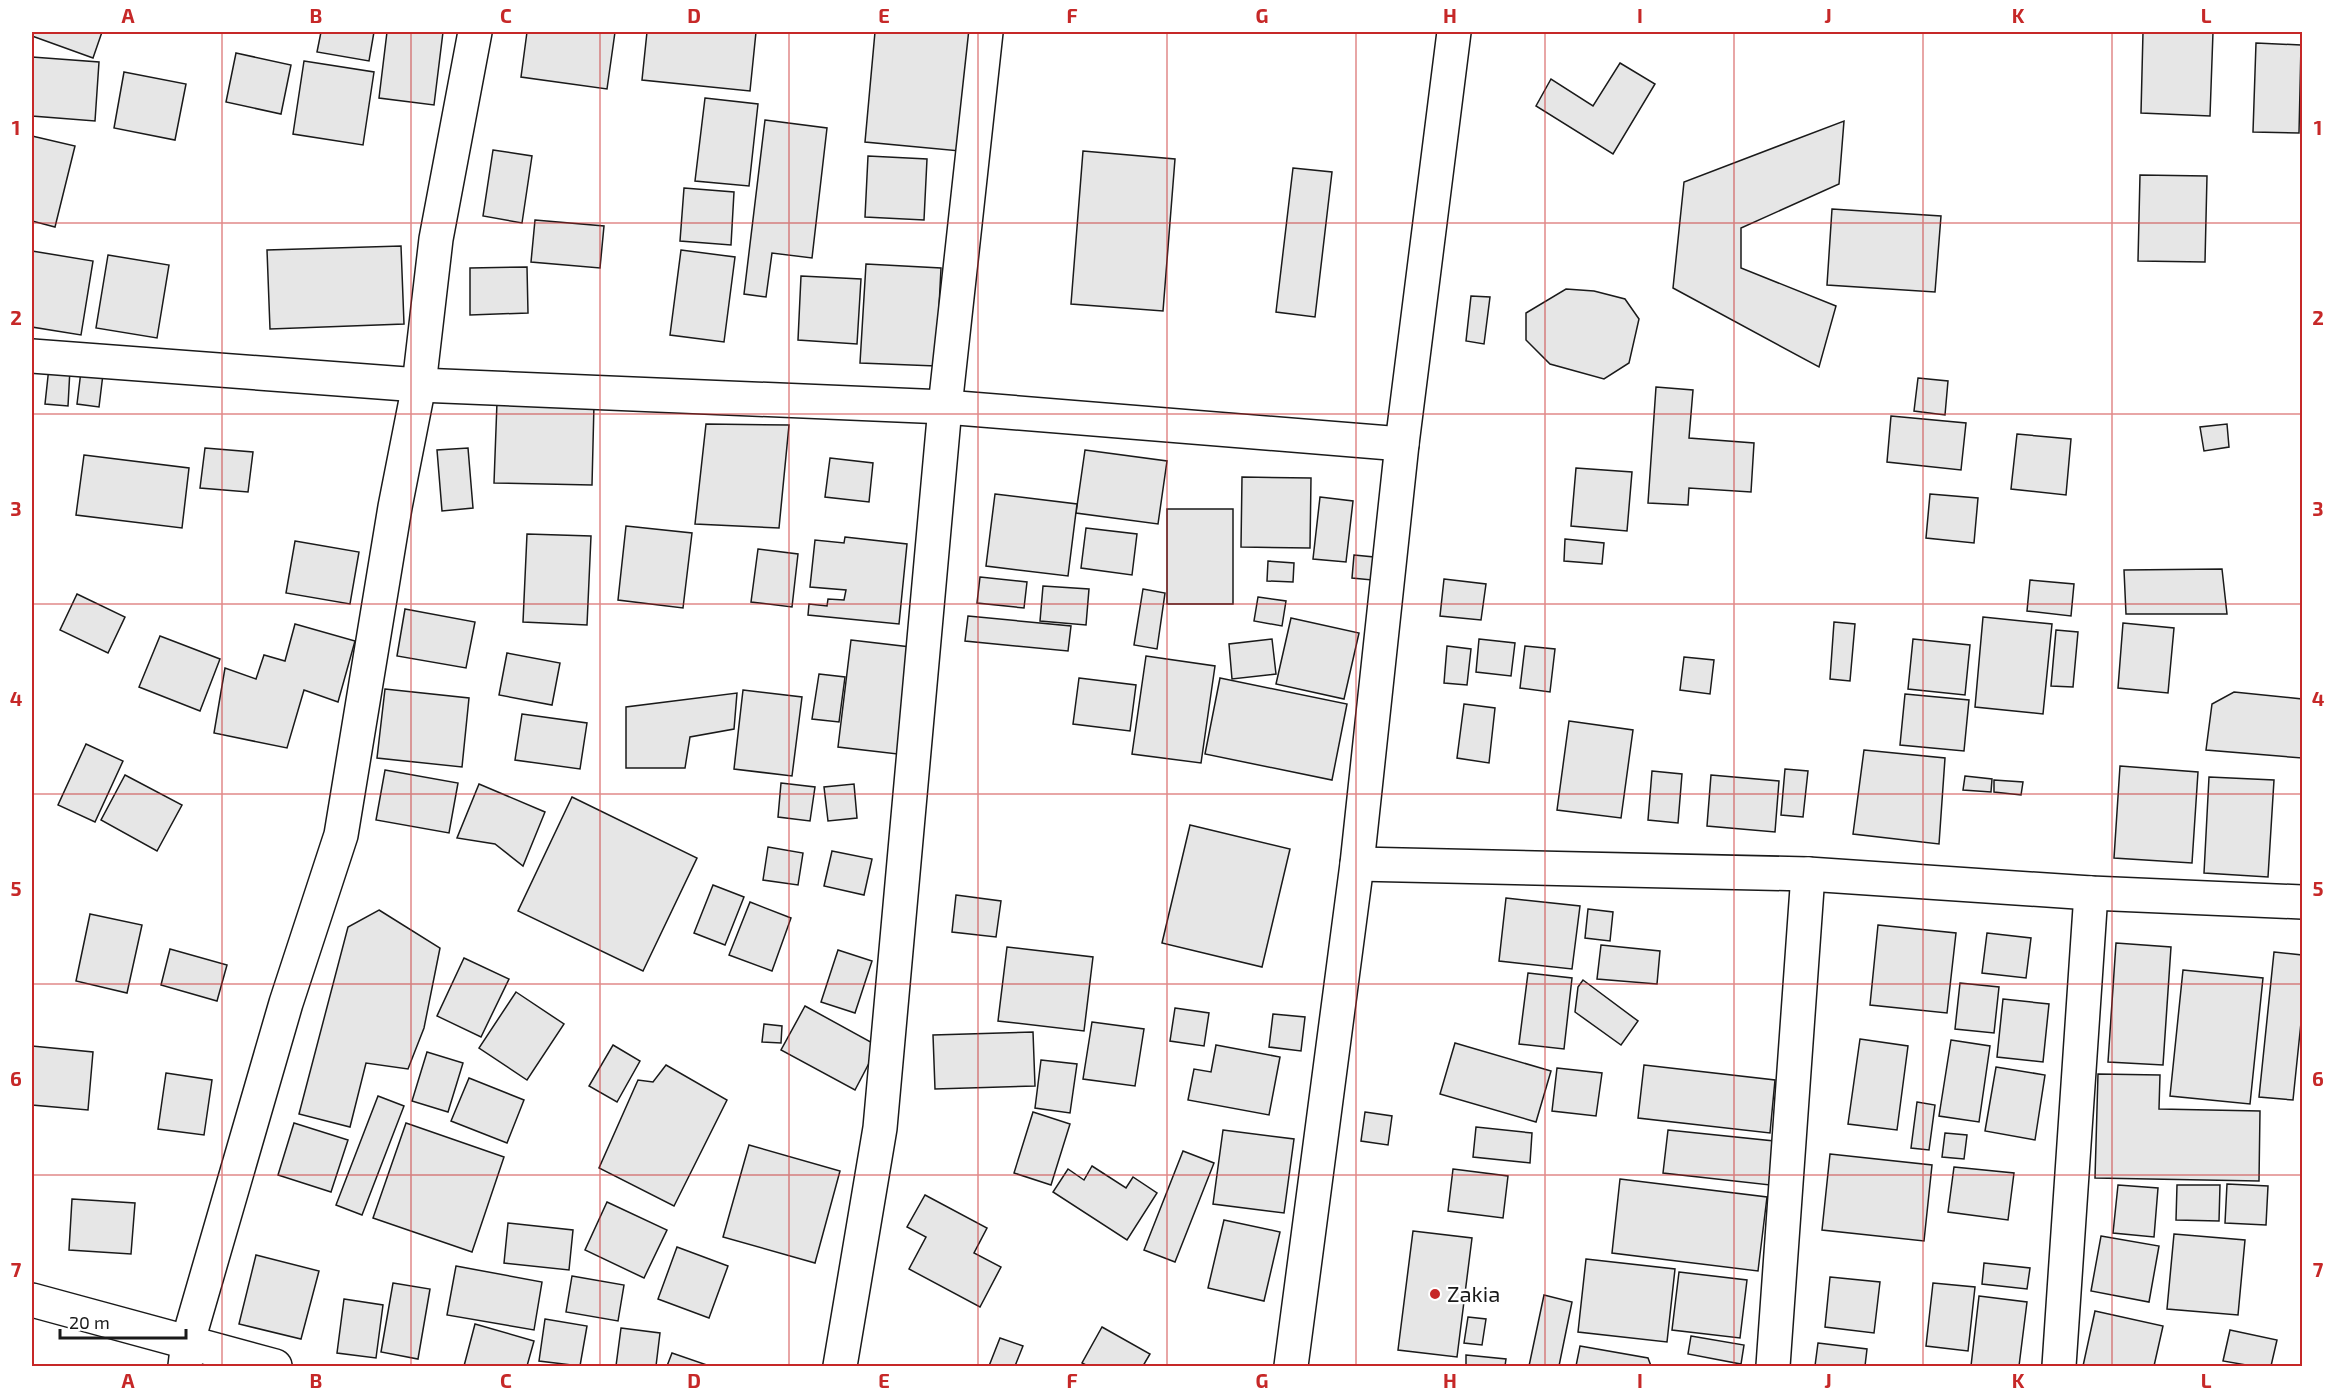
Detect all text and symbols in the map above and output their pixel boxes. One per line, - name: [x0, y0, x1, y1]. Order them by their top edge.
- text: A: [121, 3, 135, 27]
- text: B: [310, 3, 322, 27]
- text: C: [500, 3, 512, 27]
- text: D: [687, 3, 701, 27]
- text: E: [878, 3, 890, 27]
- text: F: [1066, 3, 1078, 27]
- text: G: [1256, 3, 1268, 27]
- text: H: [1443, 3, 1457, 27]
- text: I: [1637, 3, 1643, 27]
- text: J: [1824, 3, 1832, 27]
- text: K: [2012, 3, 2025, 27]
- text: L: [2201, 3, 2212, 27]
- text: 1: [12, 115, 20, 139]
- text: 1: [2314, 115, 2322, 139]
- text: 2: [10, 305, 22, 329]
- text: 2: [2312, 305, 2324, 329]
- text: 3: [10, 496, 22, 520]
- text: 3: [2312, 496, 2324, 520]
- text: 4: [10, 686, 23, 710]
- text: 4: [2312, 686, 2325, 710]
- text: 5: [10, 876, 22, 900]
- text: 5: [2312, 876, 2324, 900]
- text: 6: [10, 1066, 22, 1090]
- text: 6: [2312, 1066, 2324, 1090]
- text: 7: [11, 1257, 22, 1281]
- text: 7: [2313, 1257, 2324, 1281]
- place label: Zakia: [1447, 1280, 1500, 1306]
- marker: Zakia: [1428, 1287, 1442, 1301]
- scale bar: [60, 1302, 186, 1340]
- text: 20 m: [69, 1311, 110, 1333]
- text: A: [121, 1368, 135, 1392]
- text: B: [310, 1368, 322, 1392]
- text: C: [500, 1368, 512, 1392]
- text: D: [687, 1368, 701, 1392]
- text: E: [878, 1368, 890, 1392]
- text: F: [1066, 1368, 1078, 1392]
- text: G: [1256, 1368, 1268, 1392]
- text: H: [1443, 1368, 1457, 1392]
- text: I: [1637, 1368, 1643, 1392]
- text: J: [1824, 1368, 1832, 1392]
- text: K: [2012, 1368, 2025, 1392]
- text: L: [2201, 1368, 2212, 1392]

